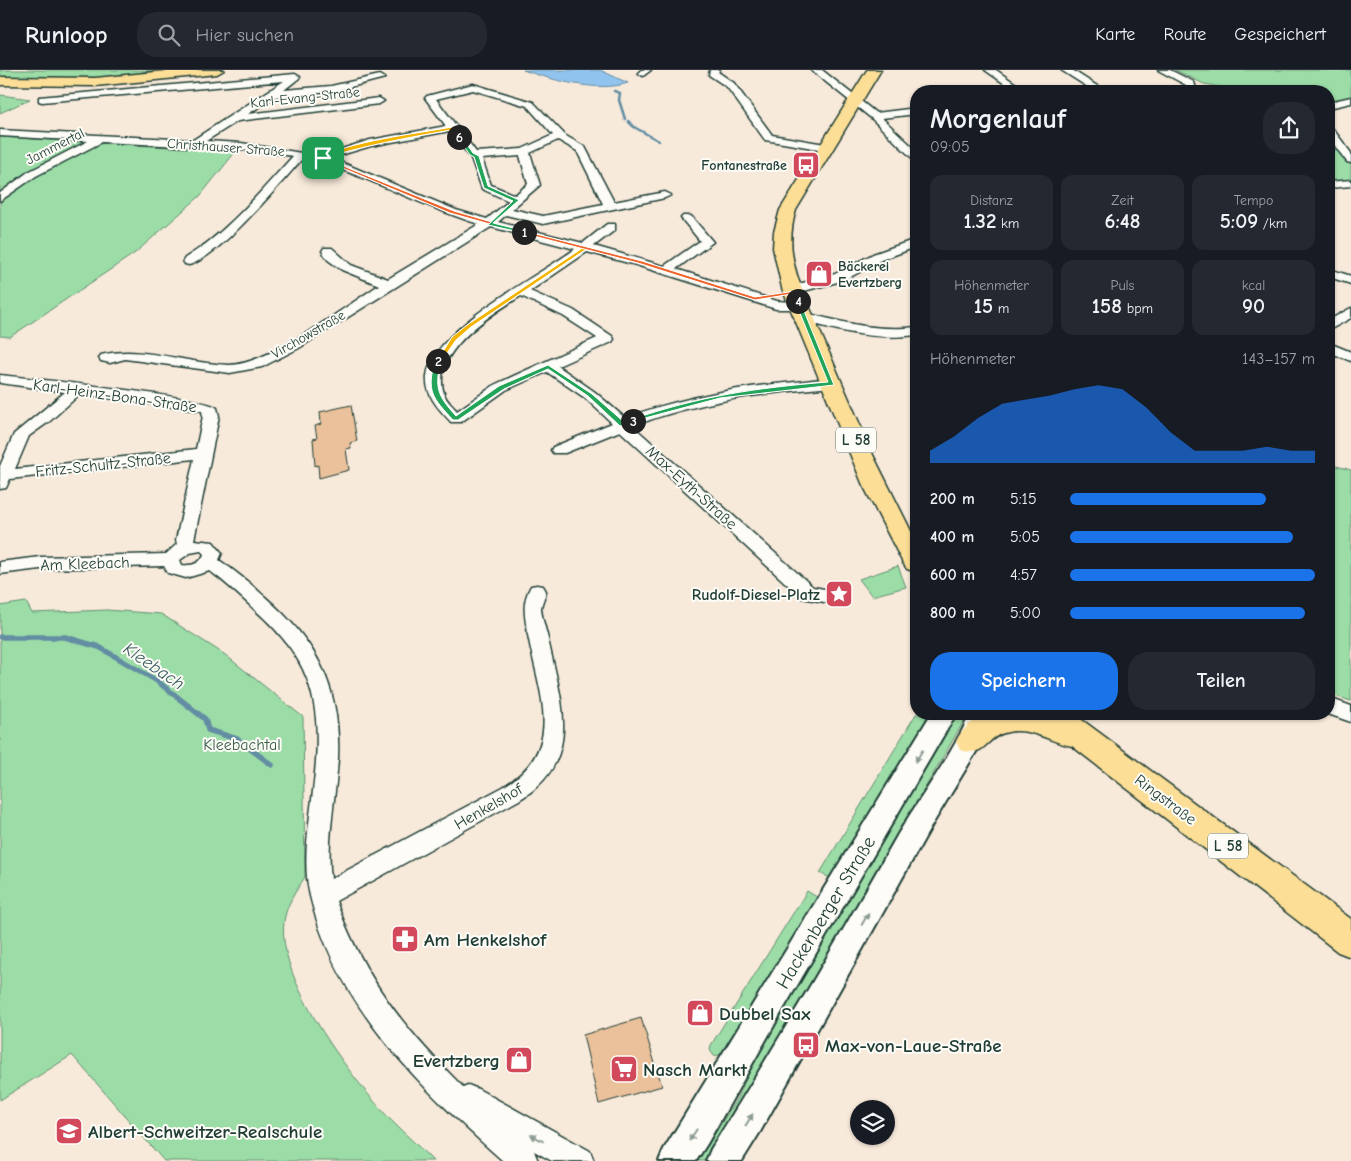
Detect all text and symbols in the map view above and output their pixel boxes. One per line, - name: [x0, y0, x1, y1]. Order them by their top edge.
- search box: [137, 12, 487, 57]
- text: Runloop: [25, 21, 107, 49]
- icon: search: [155, 21, 183, 49]
- text: Hier suchen: [195, 24, 294, 46]
- text: Karte: [1095, 24, 1135, 45]
- text: Route: [1163, 24, 1206, 45]
- text: Gespeichert: [1234, 24, 1326, 45]
- street label: Karl-Evang-Straße: [249, 83, 361, 112]
- button: share: [1263, 102, 1315, 154]
- text: Morgenlauf: [930, 103, 1066, 135]
- pin: 6: [446, 124, 472, 150]
- street label: Jammertal: [23, 125, 87, 168]
- text: 6: [456, 129, 463, 146]
- street label: Christhauser Straße: [166, 135, 286, 160]
- pin: [302, 137, 344, 179]
- text: 09:05: [930, 138, 970, 156]
- icon: arrive: [309, 144, 337, 172]
- bus stop icon: Fontanestraße: [791, 150, 821, 180]
- place label: Fontanestraße: [701, 157, 787, 174]
- text: Distanz: [970, 192, 1013, 209]
- text: Zeit: [1111, 192, 1134, 209]
- text: Tempo: [1234, 192, 1273, 209]
- text: 1.32: [964, 209, 996, 233]
- text: 6:48: [1105, 209, 1140, 233]
- text: 5:09: [1220, 209, 1258, 233]
- text: km: [996, 215, 1019, 232]
- text: /km: [1258, 215, 1287, 232]
- pin: 1: [512, 220, 536, 244]
- text: 1: [522, 224, 527, 241]
- place label: Bäckerei Evertzberg: [838, 258, 902, 291]
- shop icon: Bäckerei Evertzberg: [804, 259, 834, 289]
- text: Höhenmeter: [954, 277, 1029, 294]
- text: Puls: [1111, 277, 1134, 294]
- text: kcal: [1242, 277, 1265, 294]
- pin: 4: [786, 288, 810, 314]
- text: 4: [795, 293, 802, 310]
- text: 15: [974, 294, 993, 318]
- text: 158: [1092, 294, 1122, 318]
- text: 90: [1242, 294, 1265, 318]
- text: m: [993, 300, 1009, 317]
- text: bpm: [1122, 300, 1153, 317]
- street label: Virchowstraße: [268, 306, 348, 362]
- pin: 2: [426, 348, 450, 374]
- text: Höhenmeter: [930, 350, 1015, 368]
- text: 143–157 m: [1242, 350, 1315, 368]
- text: 2: [435, 353, 442, 370]
- street label: Karl-Heinz-Bona-Straße: [32, 376, 198, 416]
- pin: 3: [620, 408, 646, 434]
- text: 3: [630, 413, 637, 430]
- road number: L 58: [836, 428, 876, 452]
- street label: Max-Eyth-Straße: [642, 442, 741, 533]
- street label: Fritz-Schultz-Straße: [34, 449, 172, 481]
- text: 200 m: [930, 490, 975, 508]
- text: 5:15: [1010, 490, 1037, 508]
- text: 400 m: [930, 528, 974, 546]
- text: 5:05: [1010, 528, 1040, 546]
- street label: Am Kleebach: [40, 553, 130, 575]
- text: 600 m: [930, 566, 975, 584]
- text: 4:57: [1010, 566, 1037, 584]
- place icon: Rudolf-Diesel-Platz: [824, 579, 854, 609]
- place label: Rudolf-Diesel-Platz: [692, 586, 820, 604]
- text: 800 m: [930, 604, 975, 622]
- text: 5:00: [1010, 604, 1041, 622]
- water label: Kleebach: [119, 638, 188, 695]
- button: Speichern: [930, 652, 1118, 710]
- button: Teilen: [1128, 652, 1315, 710]
- park label: Kleebachtal: [203, 736, 281, 754]
- one-way arrow: [915, 749, 924, 762]
- street label: Ringstraße: [1131, 771, 1200, 829]
- street label: Henkelshof: [451, 779, 527, 834]
- street label: Hackenberger Straße: [772, 832, 880, 993]
- road number: L 58: [1208, 834, 1248, 858]
- one-way arrow: [861, 913, 870, 926]
- pharmacy icon: Am Henkelshof: [390, 924, 420, 954]
- place label: Am Henkelshof: [424, 929, 547, 951]
- shop icon: Dubbel Sax: [685, 998, 715, 1028]
- place label: Dubbel Sax: [719, 1003, 811, 1025]
- bus stop icon: Max-von-Laue-Straße: [791, 1030, 821, 1060]
- place label: Max-von-Laue-Straße: [825, 1035, 1002, 1057]
- shop icon: Evertzberg: [504, 1045, 534, 1075]
- place label: Evertzberg: [413, 1050, 500, 1072]
- supermarket icon: Nasch Markt: [609, 1054, 639, 1084]
- place label: Nasch Markt: [643, 1059, 748, 1081]
- map controls: [850, 1100, 895, 1145]
- button: layers: [850, 1100, 895, 1145]
- one-way arrow: [744, 1113, 753, 1126]
- school or university icon: Albert-Schweitzer-Realschule: [54, 1116, 84, 1146]
- place label: Albert-Schweitzer-Realschule: [88, 1121, 322, 1143]
- one-way arrow: [688, 1128, 698, 1142]
- one-way arrow: [530, 1133, 544, 1142]

